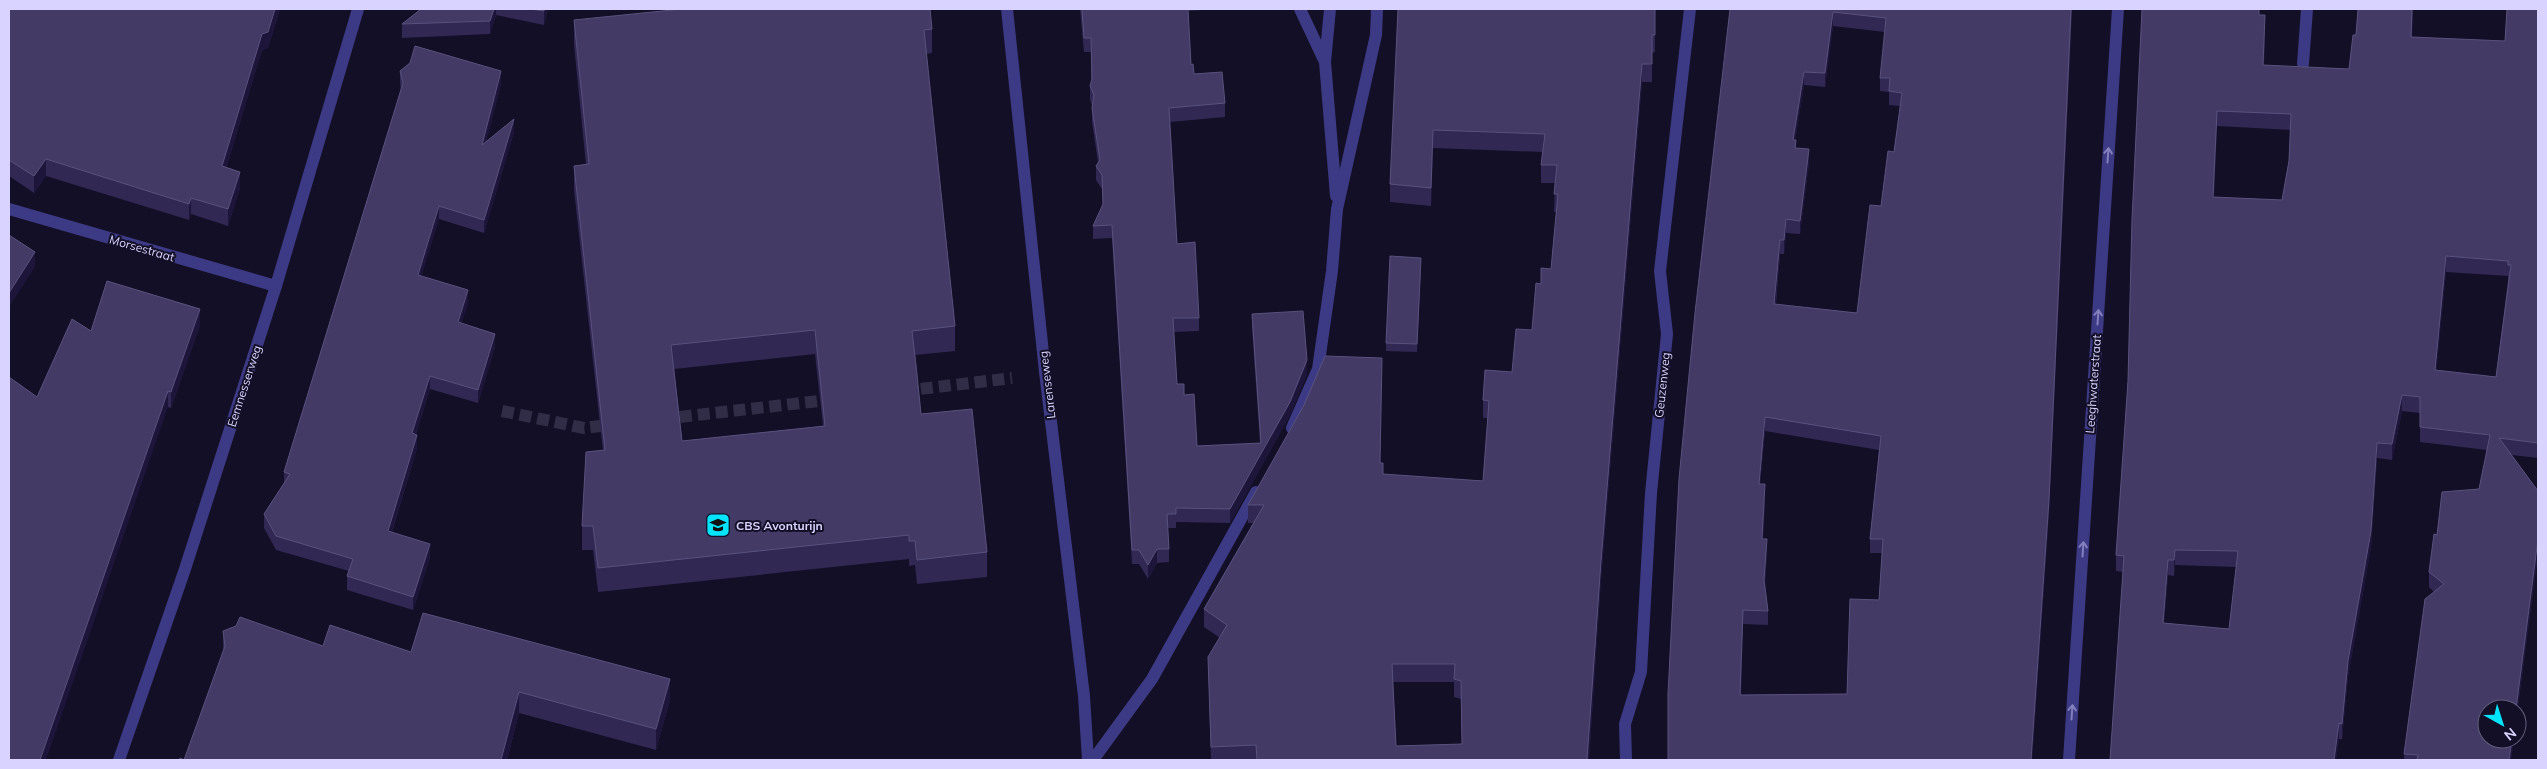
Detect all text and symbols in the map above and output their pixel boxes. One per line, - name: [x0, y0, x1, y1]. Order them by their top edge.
- one-way arrow: [2104, 148, 2113, 164]
- street label: Morsestraat: [108, 232, 176, 264]
- one-way arrow: [2093, 310, 2102, 326]
- street label: Leeghwaterstraat: [2082, 334, 2104, 434]
- street label: Eemnesserweg: [224, 343, 264, 429]
- street label: Larenseweg: [1035, 350, 1059, 420]
- street label: Geuzenweg: [1651, 351, 1673, 419]
- school or university icon: CBS Avonturijn: [705, 512, 731, 538]
- place label: CBS Avonturijn: [736, 518, 823, 533]
- one-way arrow: [2078, 542, 2087, 558]
- north arrow: [2477, 699, 2527, 749]
- one-way arrow: [2067, 704, 2077, 720]
- text: N: [2500, 724, 2520, 744]

